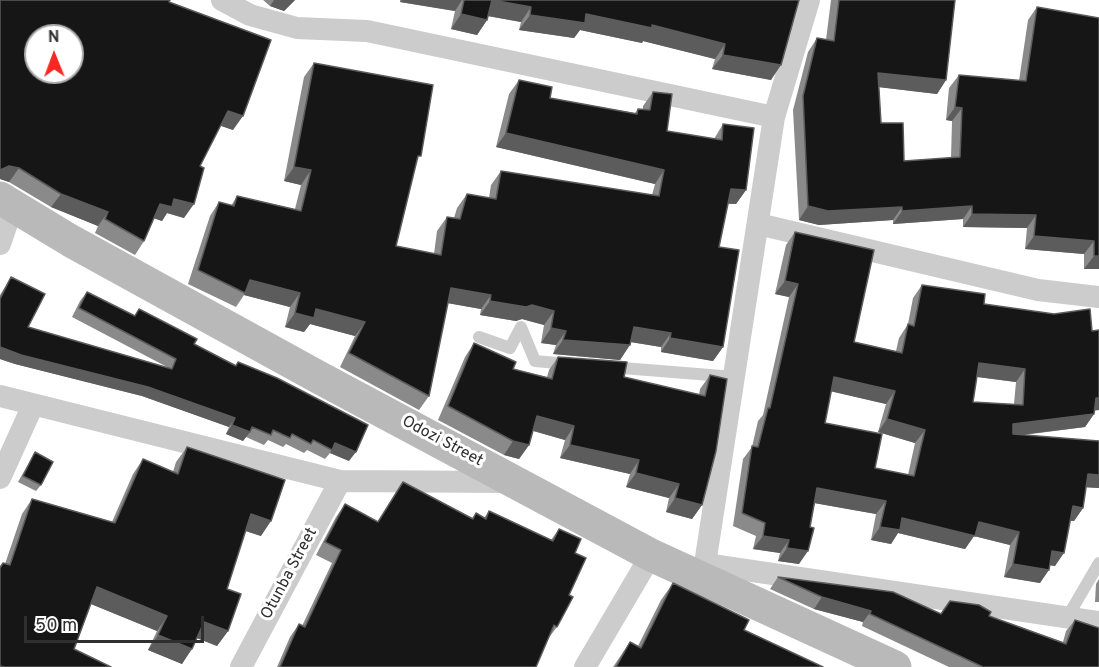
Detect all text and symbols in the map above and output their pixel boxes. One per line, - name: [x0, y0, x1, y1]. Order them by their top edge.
- north arrow: [24, 24, 84, 84]
- text: N: [48, 28, 60, 48]
- street label: Odozi Street: [398, 413, 486, 471]
- street label: Otunba Street: [258, 525, 322, 623]
- scale bar: [27, 604, 207, 642]
- text: 50 m: [35, 615, 77, 638]

